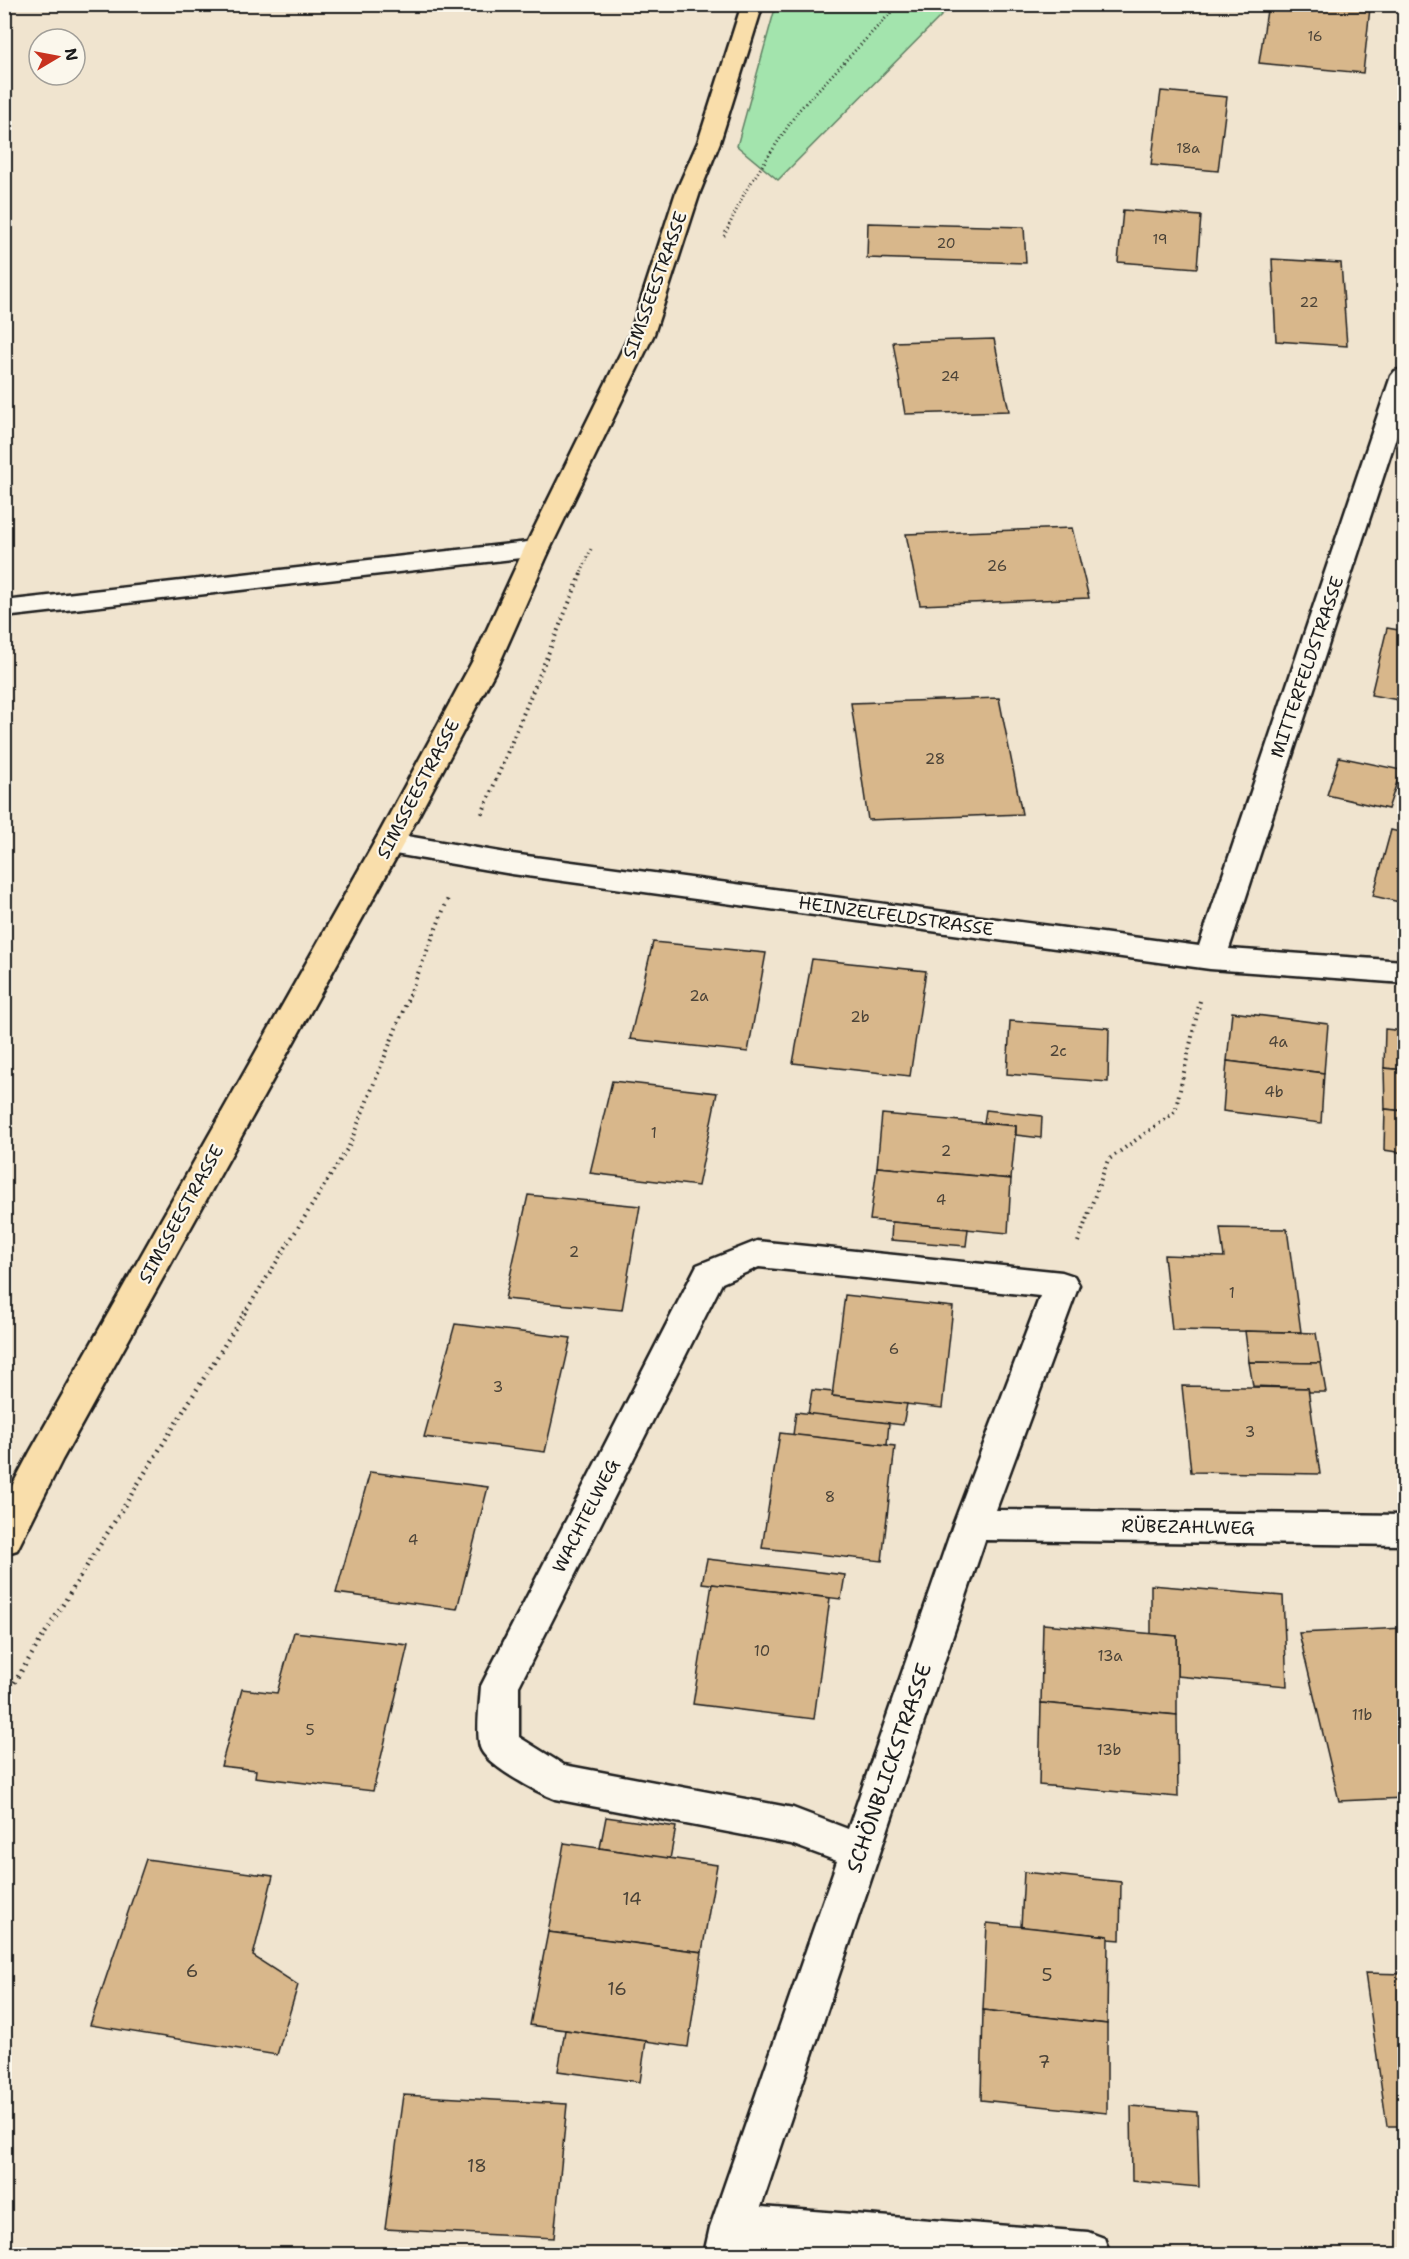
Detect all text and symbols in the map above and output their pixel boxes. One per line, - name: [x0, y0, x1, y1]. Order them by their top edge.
- north arrow: [27, 27, 87, 87]
- house number: 16: [1307, 27, 1323, 45]
- text: N: [60, 46, 83, 63]
- house number: 18a: [1176, 139, 1200, 157]
- street label: SIMSSEESTRASSE: [617, 208, 693, 362]
- house number: 19: [1152, 230, 1168, 248]
- house number: 20: [936, 234, 956, 252]
- house number: 22: [1300, 293, 1318, 311]
- house number: 24: [941, 367, 960, 385]
- house number: 26: [987, 556, 1007, 576]
- street label: MITTERFELDSTRASSE: [1265, 573, 1349, 761]
- street label: SIMSSEESTRASSE: [371, 715, 465, 863]
- house number: 28: [925, 749, 945, 769]
- street label: HEINZELFELDSTRASSE: [797, 890, 995, 942]
- house number: 2a: [689, 986, 709, 1006]
- house number: 2b: [850, 1007, 870, 1027]
- house number: 4a: [1268, 1032, 1288, 1052]
- house number: 2c: [1049, 1041, 1067, 1061]
- house number: 4b: [1264, 1082, 1284, 1102]
- house number: 1: [651, 1123, 657, 1143]
- street label: SIMSSEESTRASSE: [133, 1140, 229, 1288]
- house number: 2: [941, 1141, 951, 1161]
- house number: 4: [936, 1190, 946, 1210]
- house number: 2: [569, 1242, 579, 1262]
- house number: 1: [1229, 1283, 1235, 1303]
- house number: 6: [889, 1339, 899, 1359]
- house number: 3: [493, 1377, 503, 1397]
- house number: 3: [1245, 1422, 1255, 1442]
- street label: WACHTELWEG: [547, 1455, 625, 1577]
- house number: 8: [825, 1487, 835, 1507]
- street label: RÜBEZAHLWEG: [1121, 1514, 1255, 1540]
- house number: 4: [408, 1530, 418, 1550]
- house number: 10: [754, 1641, 770, 1661]
- house number: 13a: [1097, 1646, 1123, 1666]
- street label: SCHÖNBLICKSTRASSE: [840, 1659, 938, 1877]
- house number: 11b: [1352, 1705, 1372, 1725]
- house number: 5: [305, 1720, 315, 1740]
- house number: 13b: [1097, 1740, 1121, 1760]
- house number: 14: [622, 1887, 642, 1911]
- house number: 6: [186, 1959, 198, 1983]
- house number: 5: [1041, 1963, 1053, 1987]
- house number: 16: [607, 1977, 627, 2001]
- house number: 7: [1038, 2050, 1050, 2074]
- house number: 18: [467, 2154, 487, 2178]

